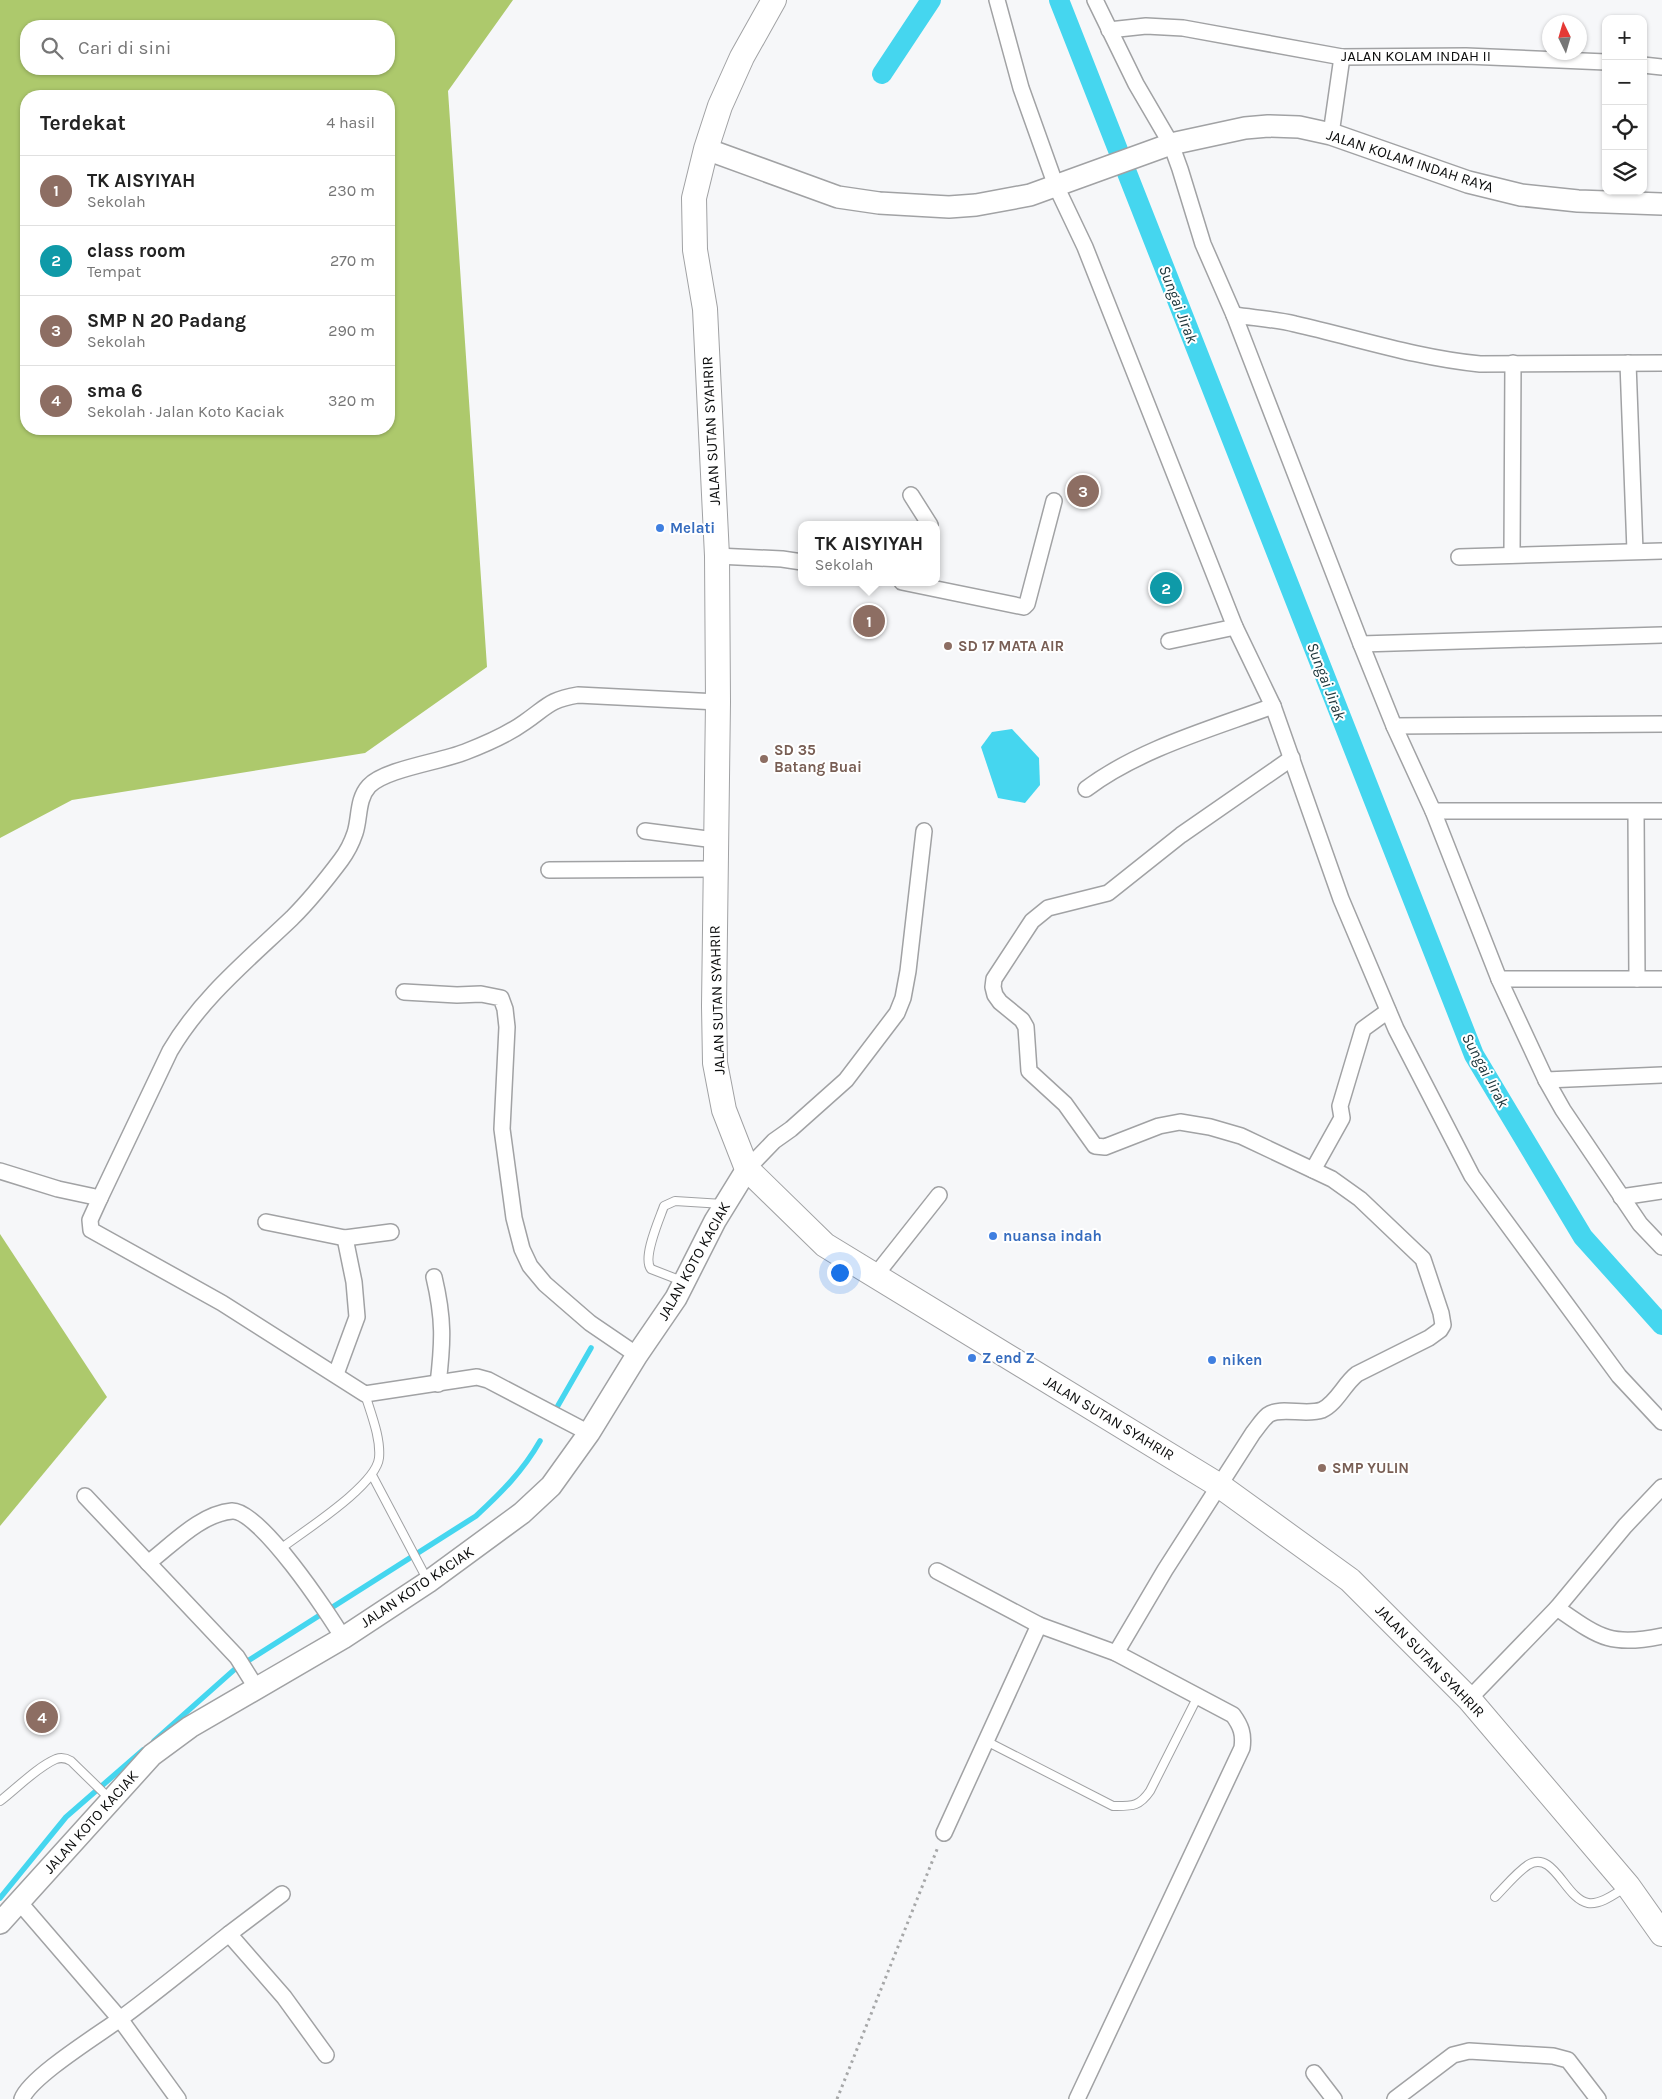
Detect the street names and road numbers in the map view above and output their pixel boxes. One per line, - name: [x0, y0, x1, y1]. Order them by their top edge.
- street label: JALAN KOLAM INDAH II: [1341, 47, 1491, 65]
- street label: JALAN KOLAM INDAH RAYA: [1324, 125, 1496, 197]
- street label: JALAN SUTAN SYAHRIR: [698, 356, 724, 506]
- street label: JALAN SUTAN SYAHRIR: [705, 925, 729, 1075]
- street label: JALAN KOTO KACIAK: [654, 1199, 734, 1323]
- street label: JALAN SUTAN SYAHRIR: [1040, 1372, 1178, 1464]
- street label: JALAN KOTO KACIAK: [357, 1542, 477, 1632]
- street label: JALAN SUTAN SYAHRIR: [1372, 1601, 1488, 1721]
- street label: JALAN KOTO KACIAK: [40, 1767, 142, 1877]

